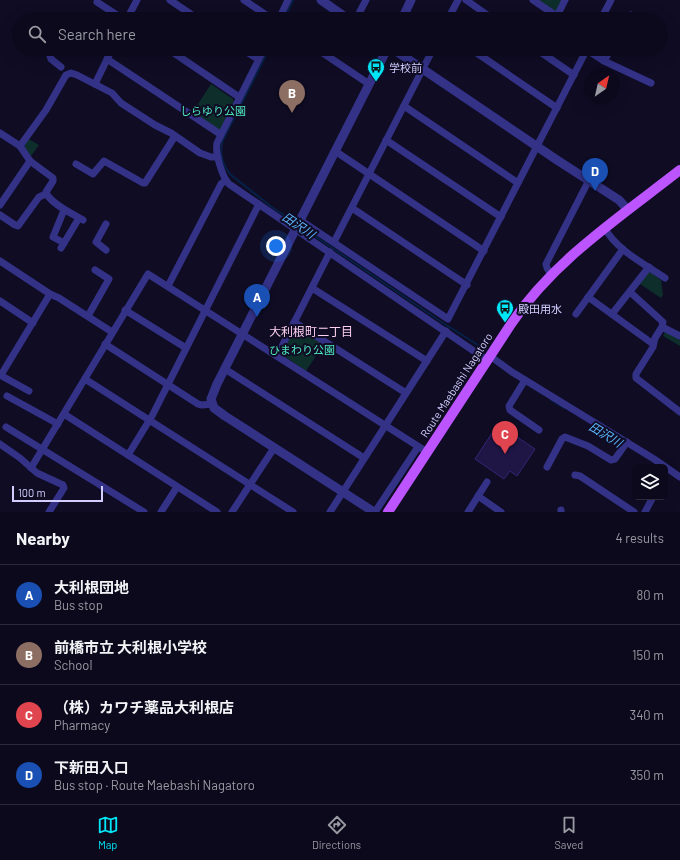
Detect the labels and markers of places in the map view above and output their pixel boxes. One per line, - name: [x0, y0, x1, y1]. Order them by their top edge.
- bus stop icon: 学校前: [366, 57, 386, 82]
- place label: 学校前: [389, 61, 422, 74]
- pin: B: [279, 80, 305, 113]
- pin: D: [582, 158, 608, 191]
- pin: A: [244, 284, 270, 317]
- bus stop icon: 殿田用水: [495, 298, 515, 323]
- place label: 殿田用水: [518, 302, 562, 315]
- pin: C: [492, 421, 518, 454]

